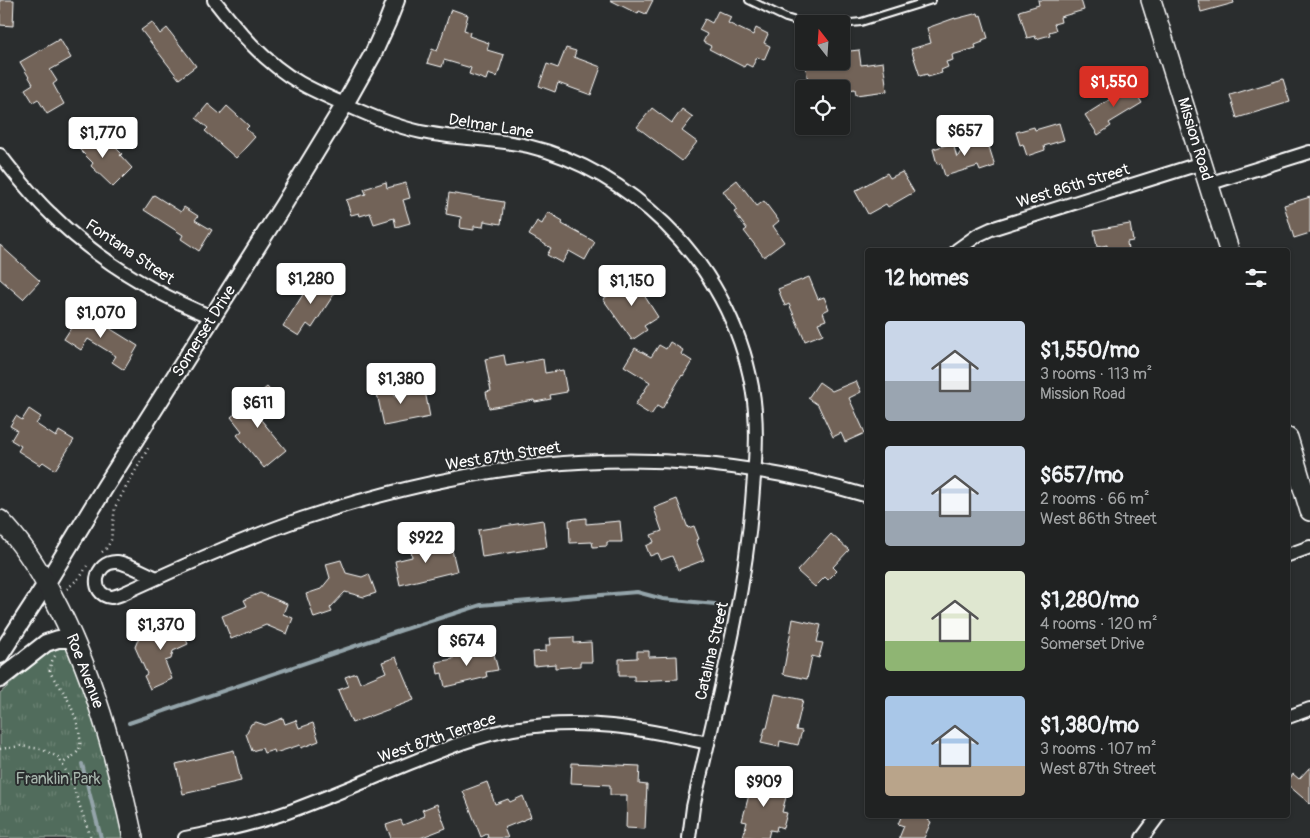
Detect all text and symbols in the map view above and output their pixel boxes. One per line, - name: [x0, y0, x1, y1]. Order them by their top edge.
- north arrow: [795, 15, 850, 70]
- map controls: [795, 15, 850, 135]
- pin: $1,550: [1073, 66, 1155, 108]
- text: $1,550: [1090, 72, 1138, 92]
- button: locate: [795, 80, 850, 135]
- street label: Mission Road: [1173, 95, 1217, 183]
- street label: Delmar Lane: [447, 109, 535, 143]
- pin: $657: [935, 114, 995, 157]
- pin: $1,770: [62, 116, 144, 159]
- text: $657: [947, 121, 983, 141]
- text: $1,770: [80, 123, 126, 143]
- street label: West 86th Street: [1014, 159, 1132, 213]
- street label: Fontana Street: [82, 215, 179, 289]
- pin: $1,280: [270, 262, 352, 305]
- pin: $1,150: [591, 264, 673, 307]
- icon: filters: [1242, 264, 1270, 292]
- text: 12 homes: [885, 265, 968, 292]
- text: $1,280: [288, 269, 334, 289]
- text: $1,150: [610, 271, 654, 291]
- street label: Somerset Drive: [168, 281, 240, 381]
- pin: $1,070: [60, 296, 142, 339]
- text: $1,070: [76, 303, 126, 323]
- text: $1,550/mo: [1040, 337, 1140, 364]
- icon: home: [925, 341, 985, 401]
- pin: $1,380: [360, 362, 442, 405]
- text: 3 rooms · 113 m²: [1040, 364, 1152, 384]
- text: $1,380: [378, 369, 424, 389]
- text: Mission Road: [1040, 384, 1126, 404]
- pin: $611: [228, 386, 288, 429]
- text: $611: [243, 393, 273, 413]
- street label: West 87th Street: [444, 437, 562, 475]
- text: $657/mo: [1040, 462, 1124, 489]
- icon: home: [925, 466, 985, 526]
- text: 2 rooms · 66 m²: [1040, 489, 1150, 509]
- text: West 86th Street: [1040, 509, 1157, 529]
- pin: $922: [396, 522, 456, 564]
- text: $922: [409, 528, 443, 548]
- text: $1,280/mo: [1040, 587, 1139, 614]
- icon: home: [925, 591, 985, 651]
- street label: Catalina Street: [691, 599, 733, 702]
- pin: $1,370: [120, 608, 202, 651]
- text: 4 rooms · 120 m²: [1040, 614, 1157, 634]
- text: $1,370: [137, 615, 185, 635]
- pin: $674: [437, 624, 497, 667]
- street label: Roe Avenue: [62, 631, 108, 711]
- text: $674: [449, 631, 485, 651]
- text: Somerset Drive: [1040, 634, 1144, 654]
- street label: West 87th Terrace: [375, 708, 499, 768]
- text: $1,380/mo: [1040, 712, 1139, 739]
- icon: home: [925, 716, 985, 776]
- text: 3 rooms · 107 m²: [1040, 739, 1157, 759]
- text: West 87th Street: [1040, 759, 1156, 779]
- pin: $909: [734, 766, 794, 808]
- park label: Franklin Park: [15, 769, 101, 789]
- text: $909: [746, 772, 782, 792]

